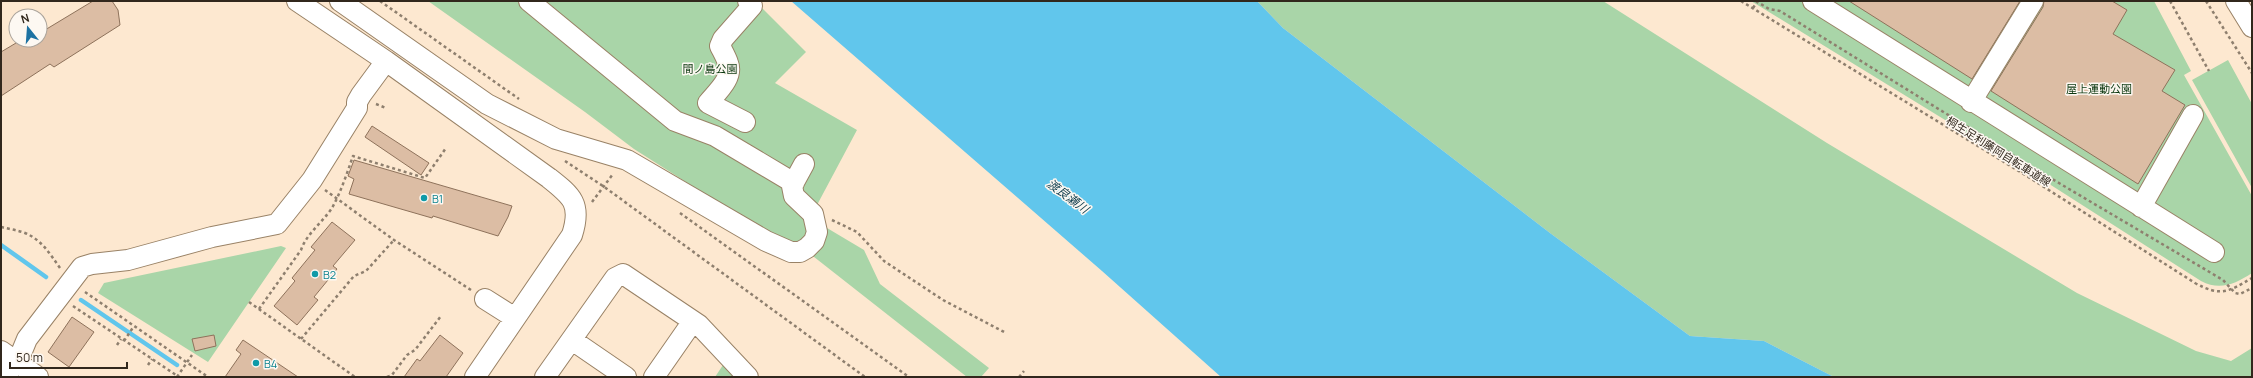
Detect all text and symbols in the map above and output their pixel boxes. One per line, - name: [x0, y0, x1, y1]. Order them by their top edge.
- north arrow: [8, 8, 48, 48]
- text: N: [19, 10, 31, 26]
- park label: 間ノ島公園: [683, 61, 738, 76]
- park label: 屋上運動公園: [2066, 81, 2132, 96]
- street label: 桐生足利藤岡自転車道線: [1944, 113, 2054, 189]
- water label: 渡良瀬川: [1044, 175, 1094, 218]
- place label: B1: [432, 191, 443, 206]
- marker: B1: [419, 193, 429, 203]
- place label: B2: [323, 267, 336, 282]
- marker: B2: [310, 269, 320, 279]
- scale bar: [10, 344, 127, 370]
- text: 50 m: [16, 349, 43, 366]
- place label: B4: [264, 356, 277, 371]
- marker: B4: [251, 358, 261, 368]

